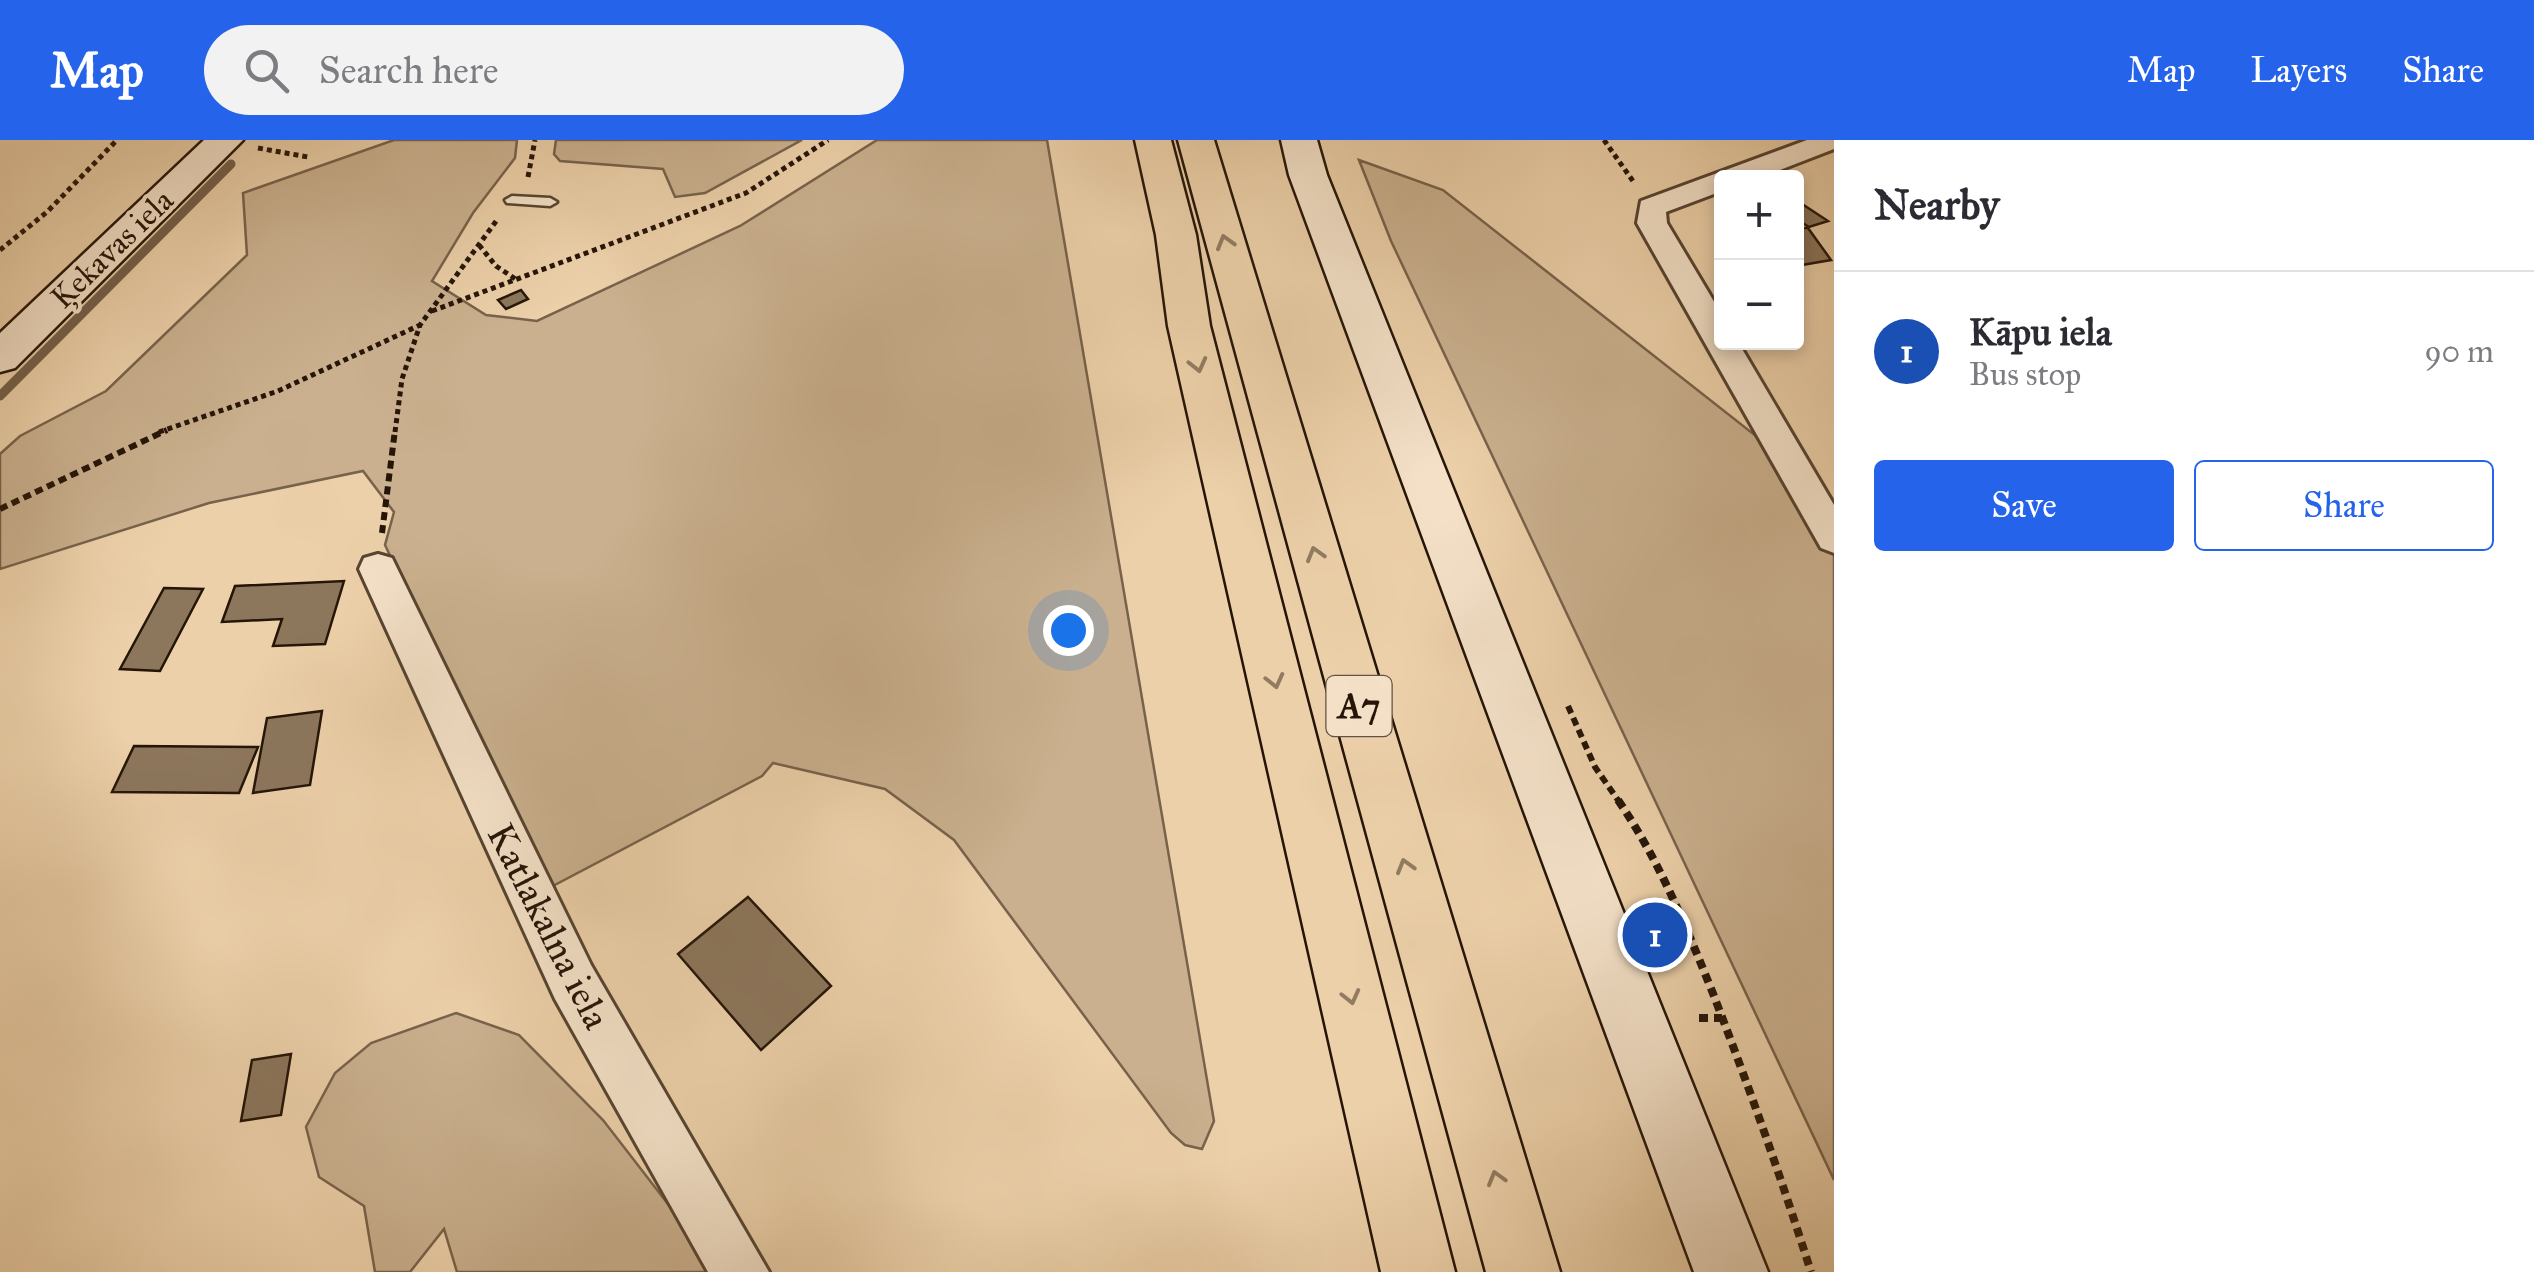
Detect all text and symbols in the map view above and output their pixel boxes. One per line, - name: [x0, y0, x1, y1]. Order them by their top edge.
- search box: [204, 25, 904, 115]
- text: Map: [50, 41, 144, 100]
- icon: search: [239, 43, 294, 98]
- text: Search here: [319, 47, 499, 93]
- text: Map: [2127, 49, 2195, 92]
- text: Layers: [2250, 49, 2347, 92]
- text: Share: [2402, 49, 2484, 92]
- map controls: [1714, 170, 1804, 350]
- button: +: [1714, 170, 1804, 260]
- text: Nearby: [1874, 179, 1999, 231]
- street label: Ķekavas iela: [43, 181, 182, 317]
- one-way arrow: [1215, 234, 1236, 251]
- button: −: [1714, 260, 1804, 350]
- text: Kāpu iela: [1969, 309, 2112, 355]
- text: 1: [1900, 332, 1913, 371]
- text: 90 m: [2424, 332, 2494, 371]
- text: Bus stop: [1969, 355, 2081, 394]
- one-way arrow: [1186, 356, 1207, 373]
- button: Save: [1874, 460, 2174, 551]
- button: Share: [2194, 460, 2494, 551]
- one-way arrow: [1306, 546, 1327, 563]
- your location: [1043, 605, 1094, 656]
- one-way arrow: [1263, 672, 1284, 689]
- road number: A7: [1326, 676, 1392, 736]
- street label: Katlakalna iela: [478, 816, 621, 1037]
- one-way arrow: [1396, 858, 1417, 875]
- pin: 1: [1622, 898, 1688, 972]
- one-way arrow: [1339, 988, 1360, 1005]
- one-way arrow: [1486, 1170, 1507, 1188]

